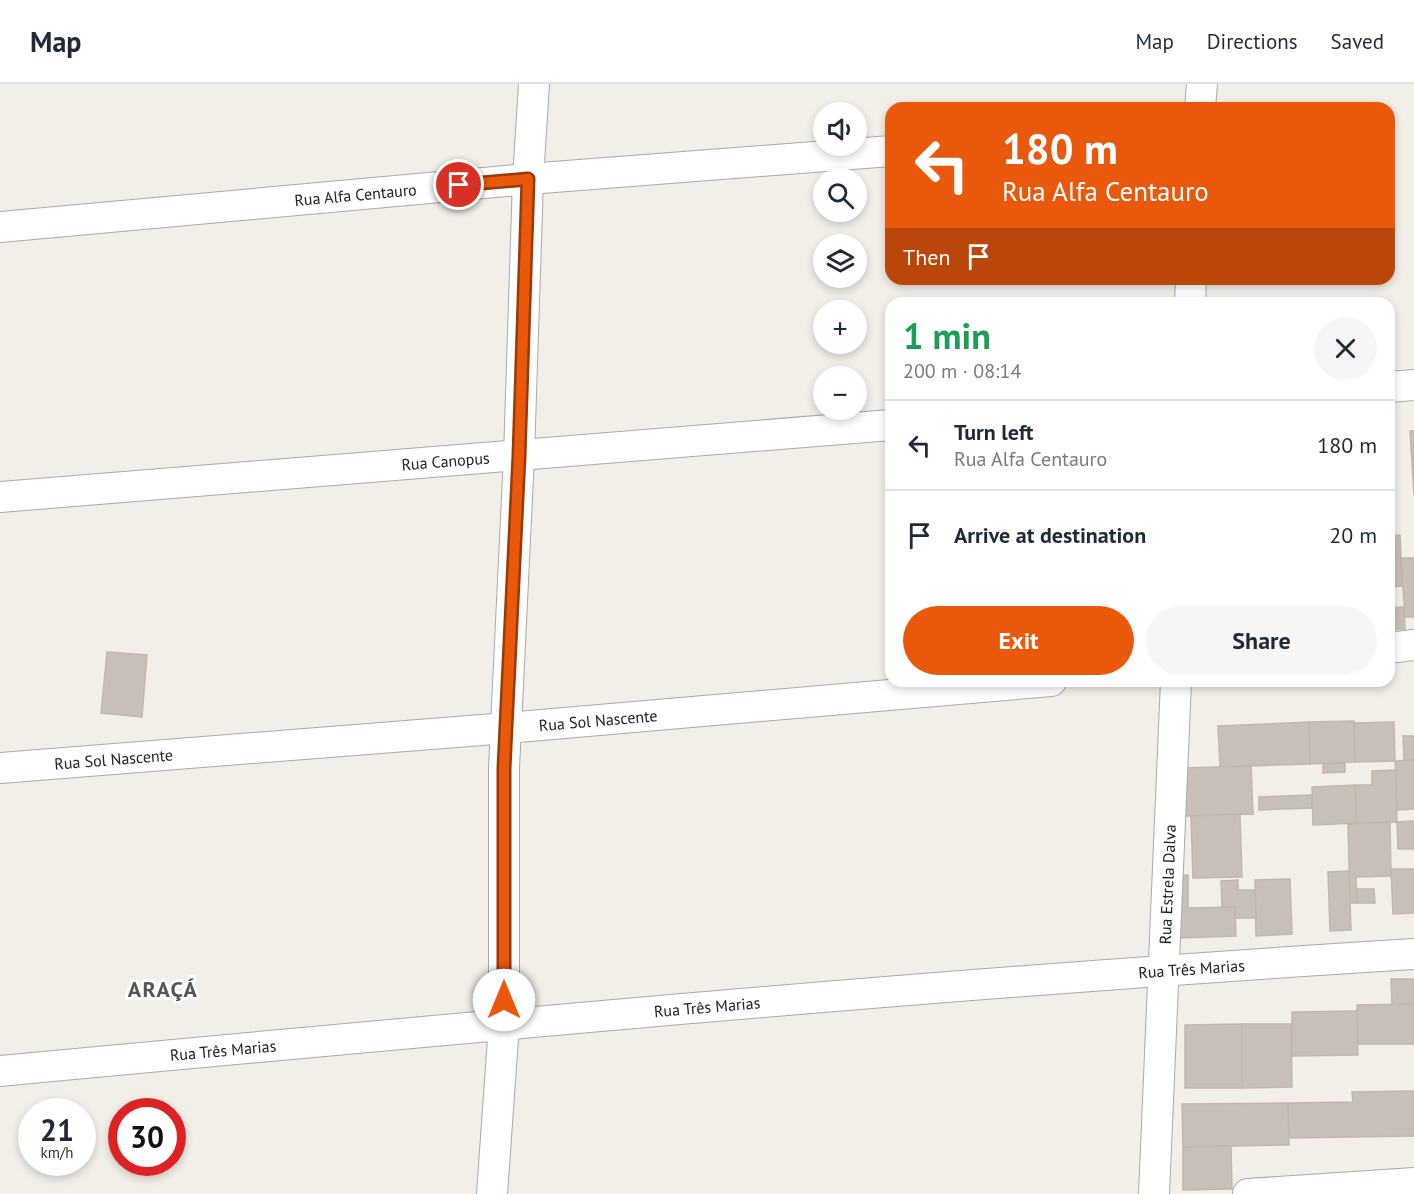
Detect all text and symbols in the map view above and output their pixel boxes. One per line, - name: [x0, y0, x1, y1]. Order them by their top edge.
- text: Map: [30, 23, 81, 60]
- text: Map: [1135, 28, 1174, 55]
- text: Directions: [1207, 28, 1298, 55]
- text: Saved: [1331, 28, 1384, 55]
- map controls: [813, 102, 867, 420]
- button: sound: [813, 102, 867, 156]
- text: 180 m: [1002, 121, 1118, 176]
- icon: left: [903, 126, 981, 204]
- pin: [433, 159, 484, 210]
- icon: arrive: [442, 168, 475, 201]
- button: search: [813, 168, 867, 222]
- text: Rua Alfa Centauro: [1002, 174, 1209, 208]
- street label: Rua Alfa Centauro: [294, 179, 417, 210]
- button: layers: [813, 234, 867, 288]
- icon: arrive: [962, 240, 995, 273]
- text: Then: [903, 243, 950, 271]
- button: +: [813, 300, 867, 354]
- text: 1 min: [903, 312, 991, 359]
- button: close: [1314, 317, 1377, 380]
- text: 200 m · 08:14: [903, 358, 1021, 384]
- button: −: [813, 366, 867, 420]
- text: Turn left: [954, 418, 1034, 446]
- icon: left: [903, 429, 936, 462]
- text: 180 m: [1317, 431, 1377, 459]
- text: Rua Alfa Centauro: [954, 446, 1107, 472]
- street label: Rua Canopus: [401, 447, 491, 475]
- icon: arrive: [903, 519, 936, 552]
- text: Arrive at destination: [954, 521, 1146, 549]
- text: 20 m: [1329, 521, 1377, 549]
- button: Exit: [903, 606, 1134, 675]
- button: Share: [1146, 606, 1377, 675]
- street label: Rua Sol Nascente: [538, 705, 658, 735]
- street label: Rua Sol Nascente: [54, 744, 174, 774]
- street label: Rua Estrela Dalva: [1155, 824, 1180, 945]
- street label: Rua Três Marias: [1138, 955, 1246, 983]
- position arrow: [472, 968, 536, 1032]
- district label: ARAÇÁ: [128, 975, 198, 1003]
- street label: Rua Três Marias: [653, 992, 761, 1021]
- street label: Rua Três Marias: [169, 1035, 277, 1065]
- speed limit sign: 30: [108, 1098, 186, 1176]
- text: 21: [40, 1110, 74, 1149]
- text: km/h: [41, 1143, 73, 1162]

